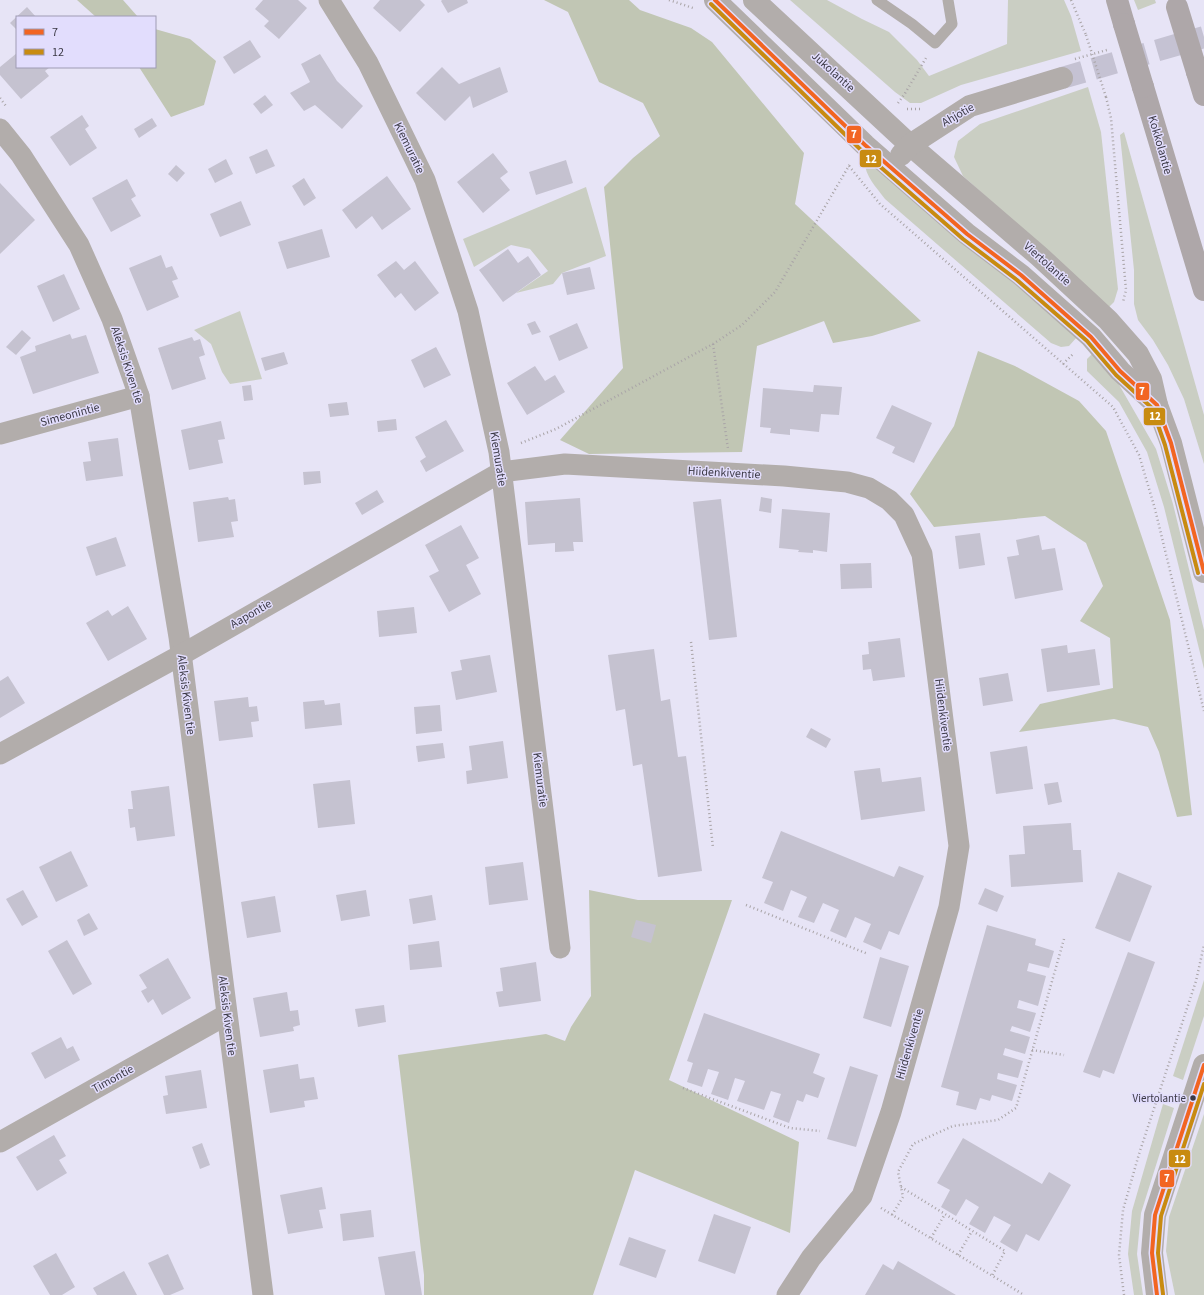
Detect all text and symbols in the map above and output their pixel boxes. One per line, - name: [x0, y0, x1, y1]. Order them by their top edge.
- legend: [16, 16, 156, 68]
- text: 7: [52, 24, 58, 41]
- text: 12: [52, 44, 64, 61]
- street label: Jukolantie: [808, 48, 858, 96]
- street label: Ahjotie: [938, 99, 978, 131]
- street label: Kokkolantie: [1144, 114, 1176, 176]
- street label: Kiemuratie: [389, 120, 429, 177]
- line badge: 7: [846, 125, 862, 144]
- text: 7: [851, 127, 857, 142]
- line badge: 12: [859, 149, 882, 168]
- text: 12: [865, 152, 877, 167]
- street label: Viertolantie: [1020, 238, 1074, 290]
- street label: Aleksis Kiven tie: [107, 324, 147, 406]
- line badge: 7: [1135, 382, 1150, 401]
- text: 7: [1139, 384, 1145, 399]
- street label: Simeonintie: [38, 399, 102, 431]
- line badge: 12: [1143, 407, 1166, 426]
- text: 12: [1149, 409, 1161, 424]
- street label: Kiemuratie: [485, 430, 511, 488]
- street label: Hiidenkiventie: [687, 463, 761, 483]
- street label: Aapontie: [227, 595, 275, 633]
- street label: Aleksis Kiven tie: [173, 654, 199, 736]
- street label: Hiidenkiventie: [930, 678, 956, 752]
- street label: Kiemuratie: [528, 752, 552, 808]
- street label: Aleksis Kiven tie: [214, 975, 240, 1057]
- street label: Hiidenkiventie: [892, 1007, 928, 1081]
- street label: Timontie: [89, 1061, 137, 1097]
- place label: Viertolantie: [1133, 1091, 1187, 1106]
- marker: Viertolantie: [1188, 1093, 1198, 1103]
- line badge: 12: [1168, 1149, 1191, 1168]
- text: 12: [1174, 1152, 1186, 1167]
- line badge: 7: [1159, 1169, 1175, 1188]
- text: 7: [1164, 1171, 1170, 1186]

